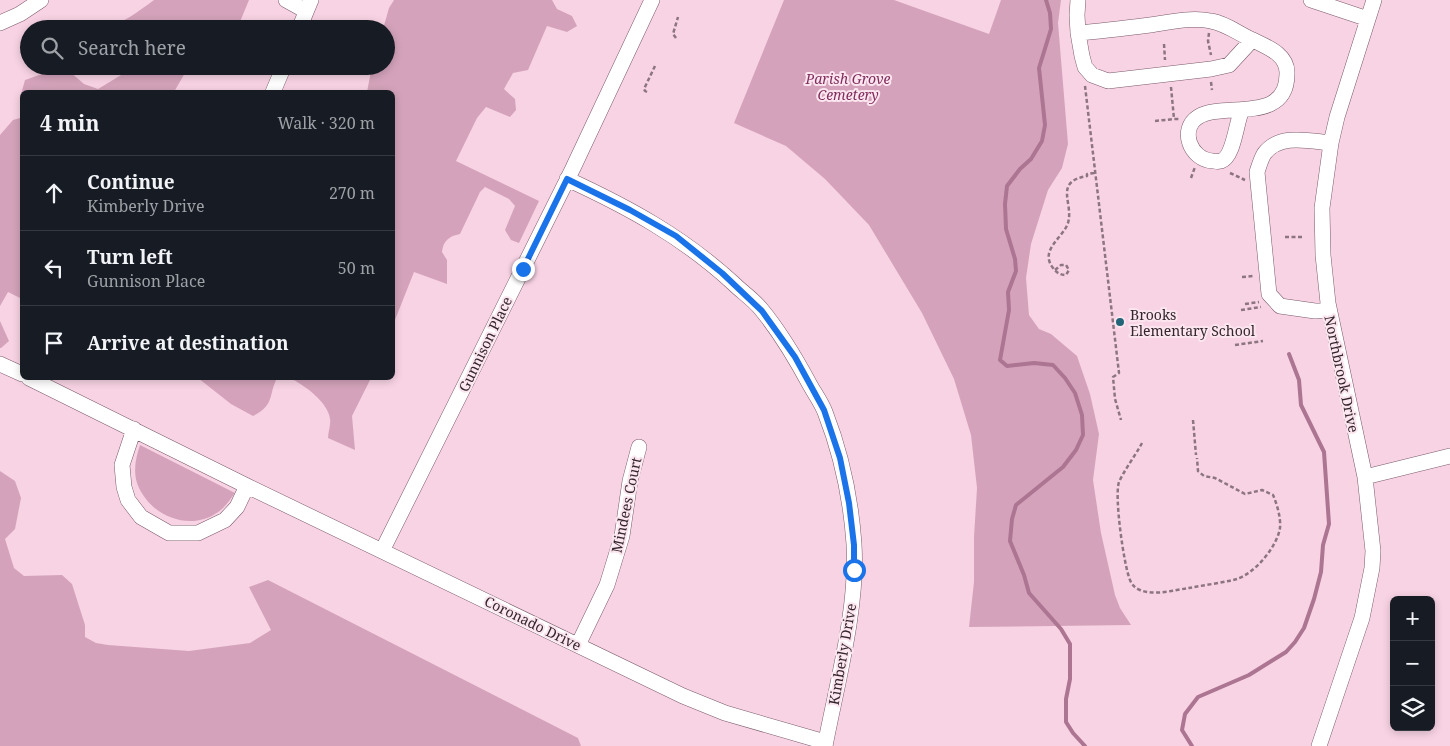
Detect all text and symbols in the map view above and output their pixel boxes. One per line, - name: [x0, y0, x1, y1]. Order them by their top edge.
- search box: [20, 20, 395, 75]
- icon: search: [38, 34, 66, 62]
- text: Search here: [78, 35, 186, 61]
- park label: Parish Grove Cemetery: [805, 69, 891, 104]
- text: 4 min: [40, 109, 99, 137]
- text: Walk · 320 m: [278, 112, 375, 134]
- text: Continue: [87, 169, 175, 195]
- icon: ahead: [40, 179, 68, 207]
- text: 270 m: [329, 182, 375, 204]
- text: Kimberly Drive: [87, 195, 205, 217]
- text: Turn left: [87, 244, 173, 270]
- icon: left: [40, 254, 68, 282]
- text: 50 m: [338, 257, 375, 279]
- route end: [512, 258, 535, 281]
- text: Gunnison Place: [87, 270, 205, 292]
- street label: Gunnison Place: [454, 293, 516, 395]
- place label: Brooks Elementary School: [1130, 305, 1256, 340]
- street label: Northbrook Drive: [1320, 314, 1364, 434]
- marker: Brooks Elementary School: [1114, 316, 1126, 328]
- icon: arrive: [40, 329, 68, 357]
- text: Arrive at destination: [87, 330, 289, 356]
- street label: Mindees Court: [607, 455, 645, 555]
- route start: [843, 559, 866, 582]
- street label: Coronado Drive: [481, 591, 585, 655]
- map controls: [1390, 596, 1435, 731]
- button: +: [1390, 596, 1435, 641]
- street label: Kimberly Drive: [824, 602, 860, 706]
- button: −: [1390, 641, 1435, 686]
- button: layers: [1390, 686, 1435, 731]

